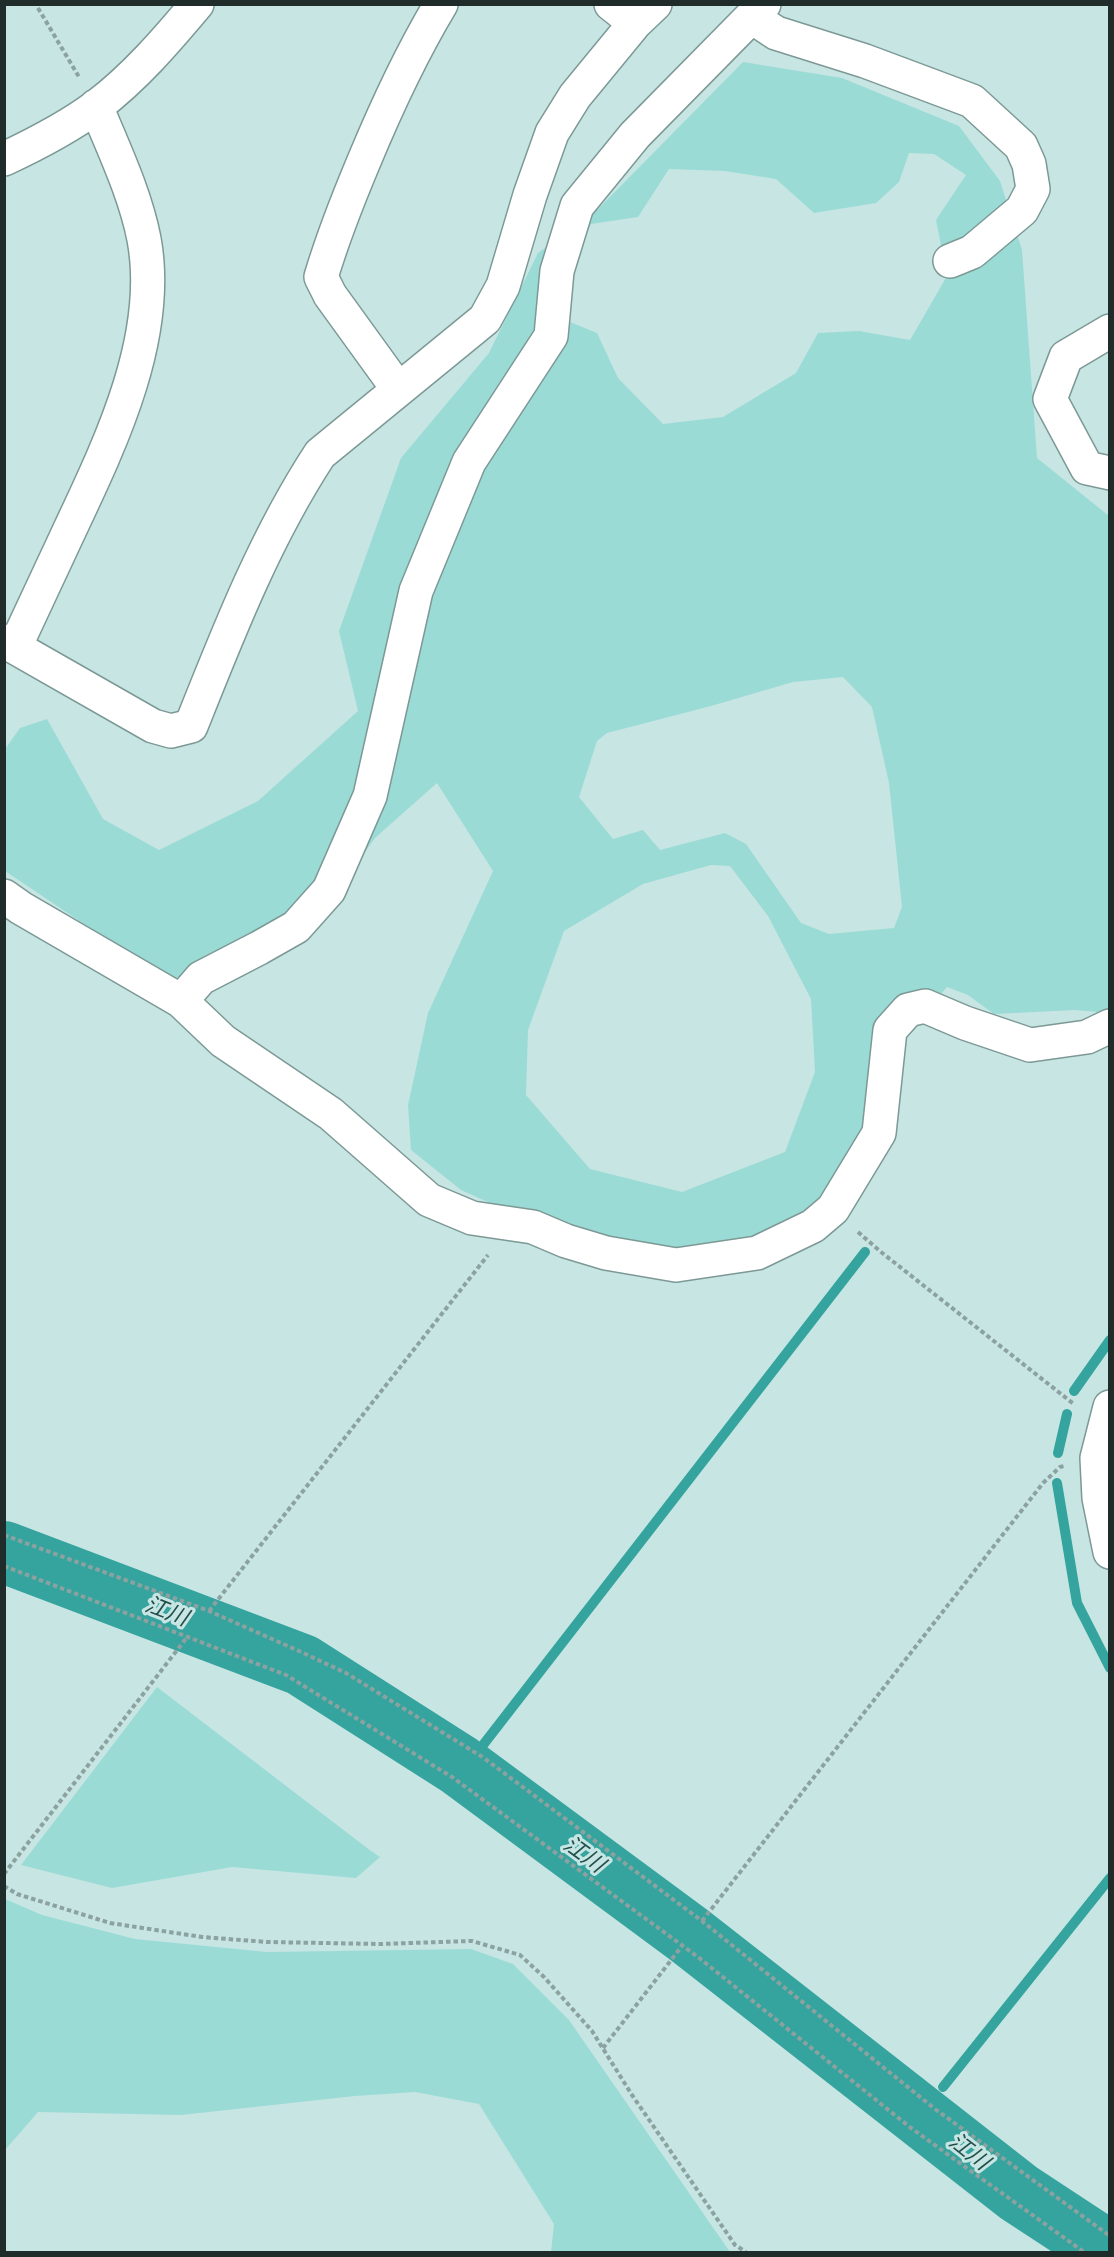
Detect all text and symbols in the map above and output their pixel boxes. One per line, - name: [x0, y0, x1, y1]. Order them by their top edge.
- water label: 江川: [141, 1593, 191, 1633]
- water label: 江川: [557, 1832, 609, 1880]
- water label: 江川: [943, 2129, 993, 2177]

